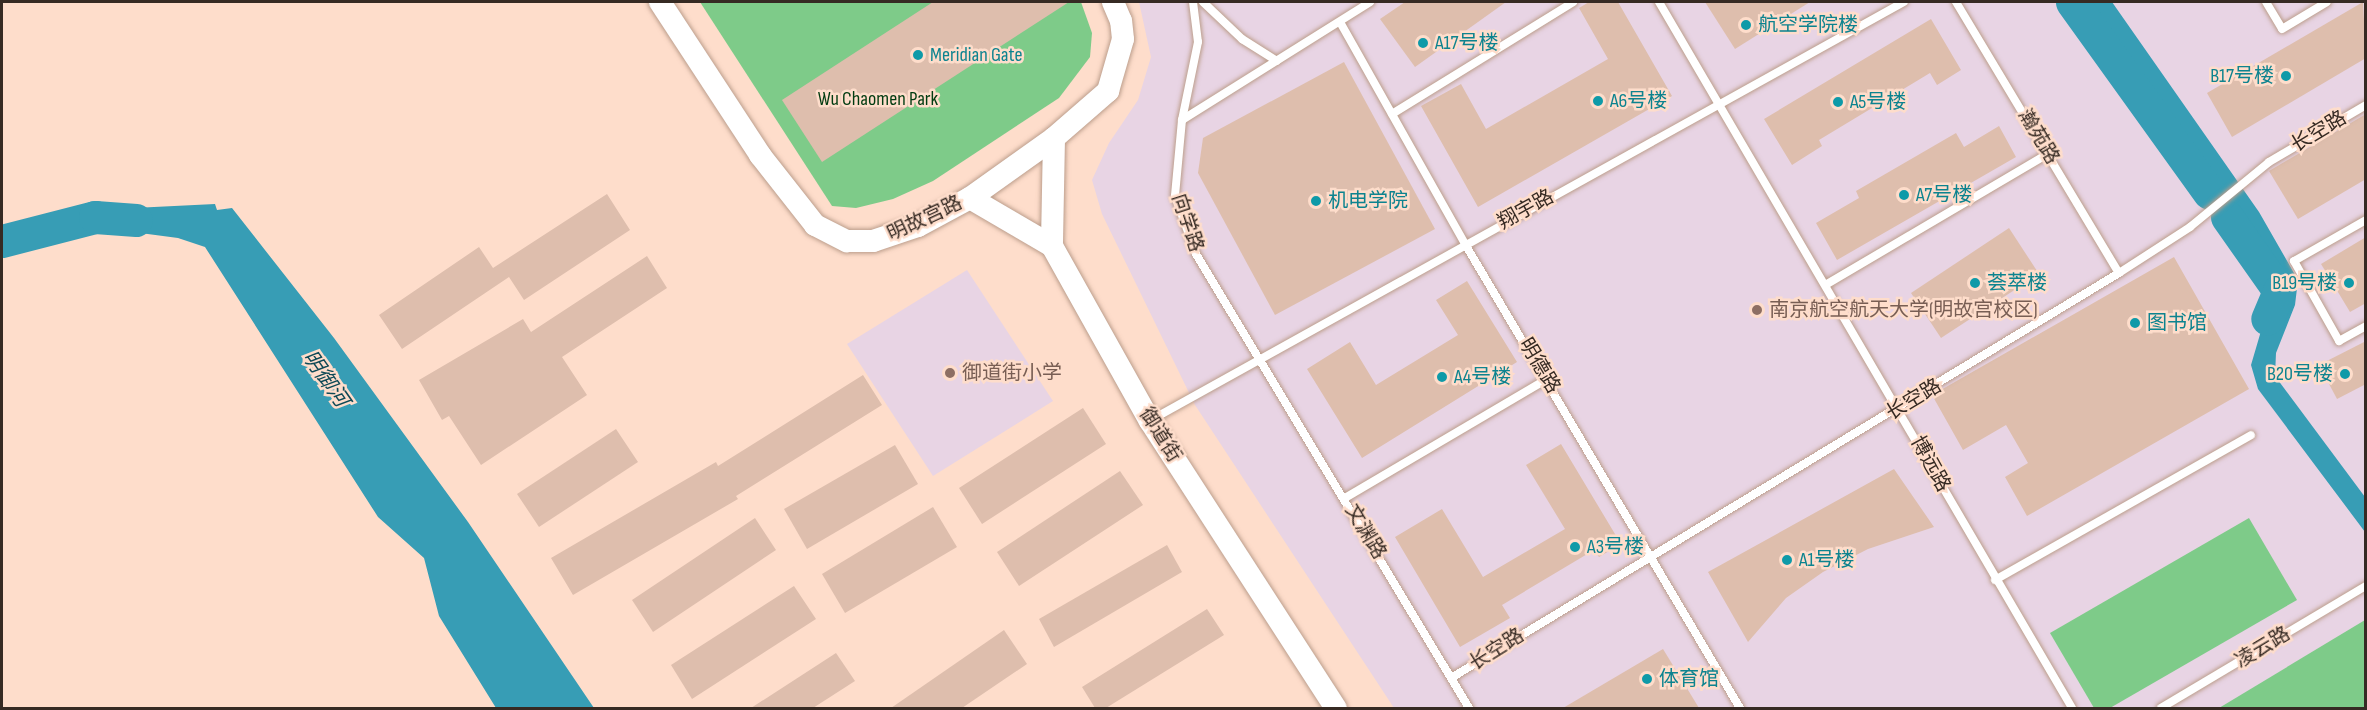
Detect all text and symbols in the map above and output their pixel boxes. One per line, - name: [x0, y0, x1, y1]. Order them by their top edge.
- place label: 航空学院楼: [1758, 13, 1858, 37]
- marker: 航空学院楼: [1739, 18, 1753, 32]
- place label: A17号楼: [1435, 31, 1498, 55]
- marker: A17号楼: [1416, 36, 1430, 50]
- place label: Meridian Gate: [930, 43, 1022, 67]
- marker: Meridian Gate: [911, 48, 925, 62]
- place label: B17号楼: [2210, 64, 2274, 88]
- marker: B17号楼: [2279, 69, 2293, 83]
- park label: Wu Chaomen Park: [818, 87, 938, 111]
- place label: A6号楼: [1610, 89, 1667, 113]
- place label: A5号楼: [1850, 90, 1906, 114]
- marker: A6号楼: [1591, 94, 1605, 108]
- marker: A5号楼: [1831, 95, 1845, 109]
- street label: 瀚苑路: [2012, 105, 2064, 169]
- street label: 长空路: [2287, 106, 2351, 158]
- place label: A7号楼: [1916, 183, 1972, 207]
- street label: 翔宇路: [1494, 185, 1558, 235]
- marker: A7号楼: [1897, 188, 1911, 202]
- place label: 机电学院: [1328, 189, 1408, 213]
- street label: 明故宫路: [884, 191, 966, 247]
- street label: 向学路: [1166, 191, 1208, 255]
- marker: 机电学院: [1309, 194, 1323, 208]
- place label: 荟萃楼: [1987, 271, 2047, 295]
- place label: B19号楼: [2272, 271, 2337, 295]
- marker: 荟萃楼: [1968, 276, 1982, 290]
- marker: B19号楼: [2342, 276, 2356, 290]
- place label: 南京航空航天大学(明故宫校区): [1769, 298, 2038, 322]
- marker: 南京航空航天大学(明故宫校区): [1750, 303, 1764, 317]
- place label: 图书馆: [2147, 311, 2207, 335]
- marker: 图书馆: [2128, 316, 2142, 330]
- street label: 明德路: [1513, 334, 1565, 398]
- water label: 明御河: [297, 346, 353, 412]
- place label: 御道街小学: [962, 361, 1062, 385]
- place label: B20号楼: [2267, 362, 2333, 386]
- place label: A4号楼: [1454, 365, 1511, 389]
- marker: 御道街小学: [943, 366, 957, 380]
- marker: B20号楼: [2338, 367, 2352, 381]
- marker: A4号楼: [1435, 370, 1449, 384]
- street label: 长空路: [1882, 374, 1946, 426]
- street label: 御道街: [1134, 403, 1186, 467]
- street label: 博远路: [1905, 432, 1955, 496]
- street label: 文渊路: [1339, 500, 1391, 564]
- place label: A3号楼: [1587, 535, 1644, 559]
- marker: A3号楼: [1568, 540, 1582, 554]
- place label: A1号楼: [1799, 548, 1854, 572]
- marker: A1号楼: [1780, 553, 1794, 567]
- street label: 凌云路: [2231, 622, 2295, 674]
- street label: 长空路: [1465, 624, 1529, 676]
- place label: 体育馆: [1659, 667, 1719, 691]
- marker: 体育馆: [1640, 672, 1654, 686]

